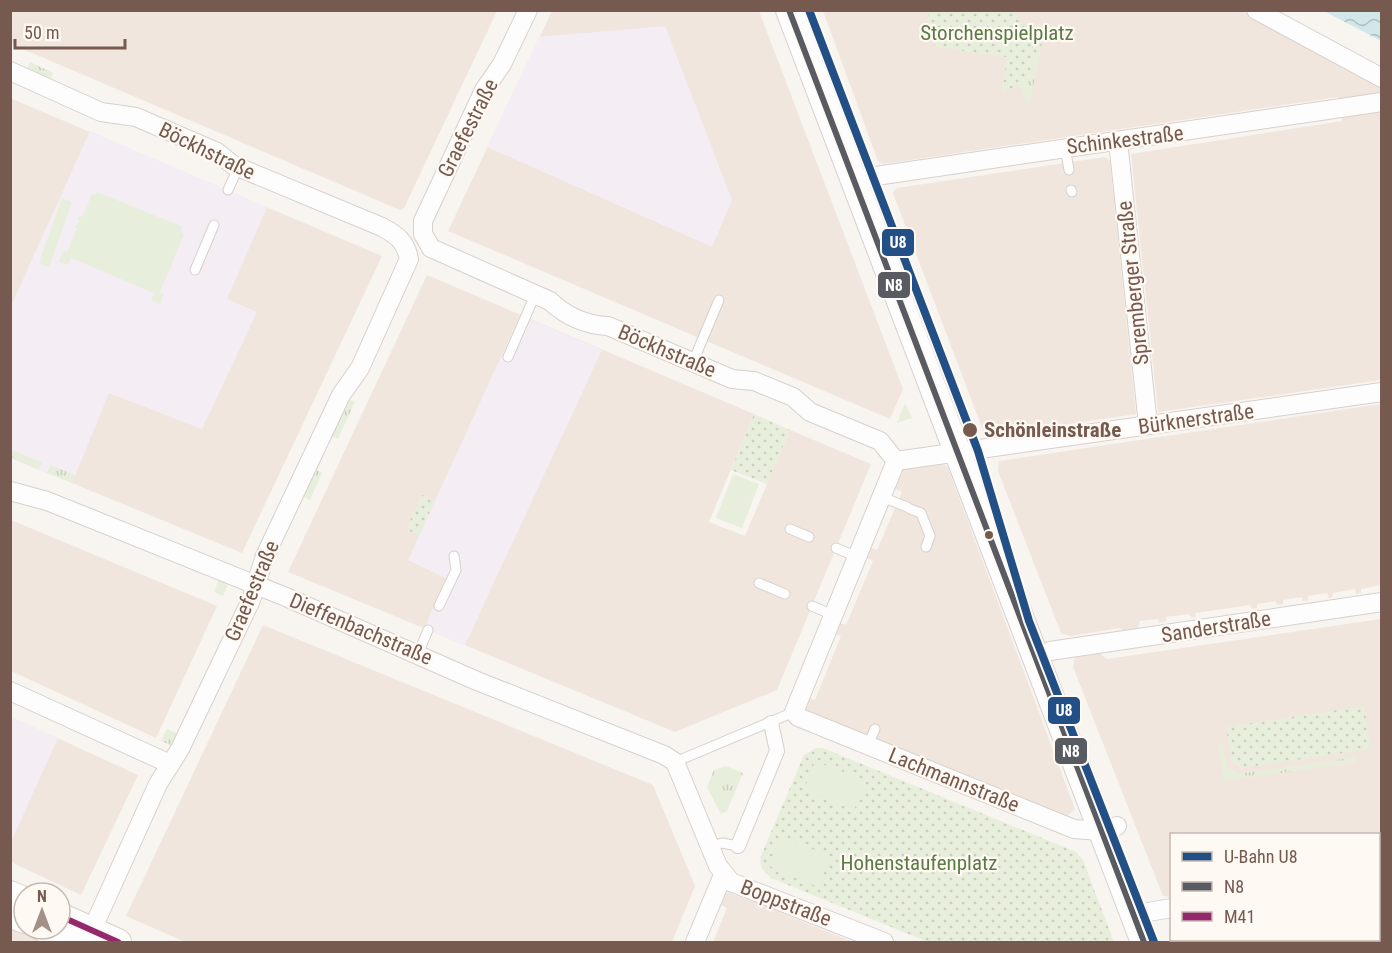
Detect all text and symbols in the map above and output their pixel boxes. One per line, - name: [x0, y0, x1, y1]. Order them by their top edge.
- scale bar: [15, 12, 124, 50]
- park label: Storchenspielplatz: [920, 21, 1074, 45]
- text: 50 m: [24, 22, 59, 43]
- street label: Graefestraße: [433, 75, 503, 181]
- street label: Böckhstraße: [155, 117, 259, 185]
- street label: Schinkestraße: [1065, 121, 1185, 159]
- street label: Spremberger Straße: [1112, 200, 1154, 366]
- line badge: U8: [881, 228, 915, 257]
- text: U8: [889, 233, 907, 252]
- line badge: N8: [877, 271, 911, 299]
- text: N8: [885, 276, 903, 295]
- street label: Böckhstraße: [614, 320, 720, 382]
- street label: Bürknerstraße: [1137, 399, 1256, 439]
- place label: Schönleinstraße: [984, 418, 1121, 442]
- marker: Schönleinstraße: [961, 421, 979, 439]
- unlabelled marker: [983, 529, 995, 541]
- street label: Graefestraße: [220, 537, 284, 645]
- street label: Dieffenbachstraße: [286, 588, 436, 670]
- street label: Sanderstraße: [1160, 606, 1273, 647]
- line badge: U8: [1047, 696, 1081, 725]
- text: U8: [1055, 701, 1073, 720]
- line badge: N8: [1054, 737, 1088, 765]
- text: N8: [1062, 742, 1080, 761]
- street label: Lachmannstraße: [885, 743, 1023, 817]
- legend: [1170, 833, 1380, 941]
- text: U-Bahn U8: [1224, 846, 1298, 867]
- park label: Hohenstaufenplatz: [841, 851, 997, 875]
- street label: Boppstraße: [737, 875, 835, 931]
- text: N8: [1224, 876, 1244, 897]
- north arrow: [12, 881, 72, 941]
- text: N: [37, 887, 47, 906]
- text: M41: [1224, 906, 1255, 927]

